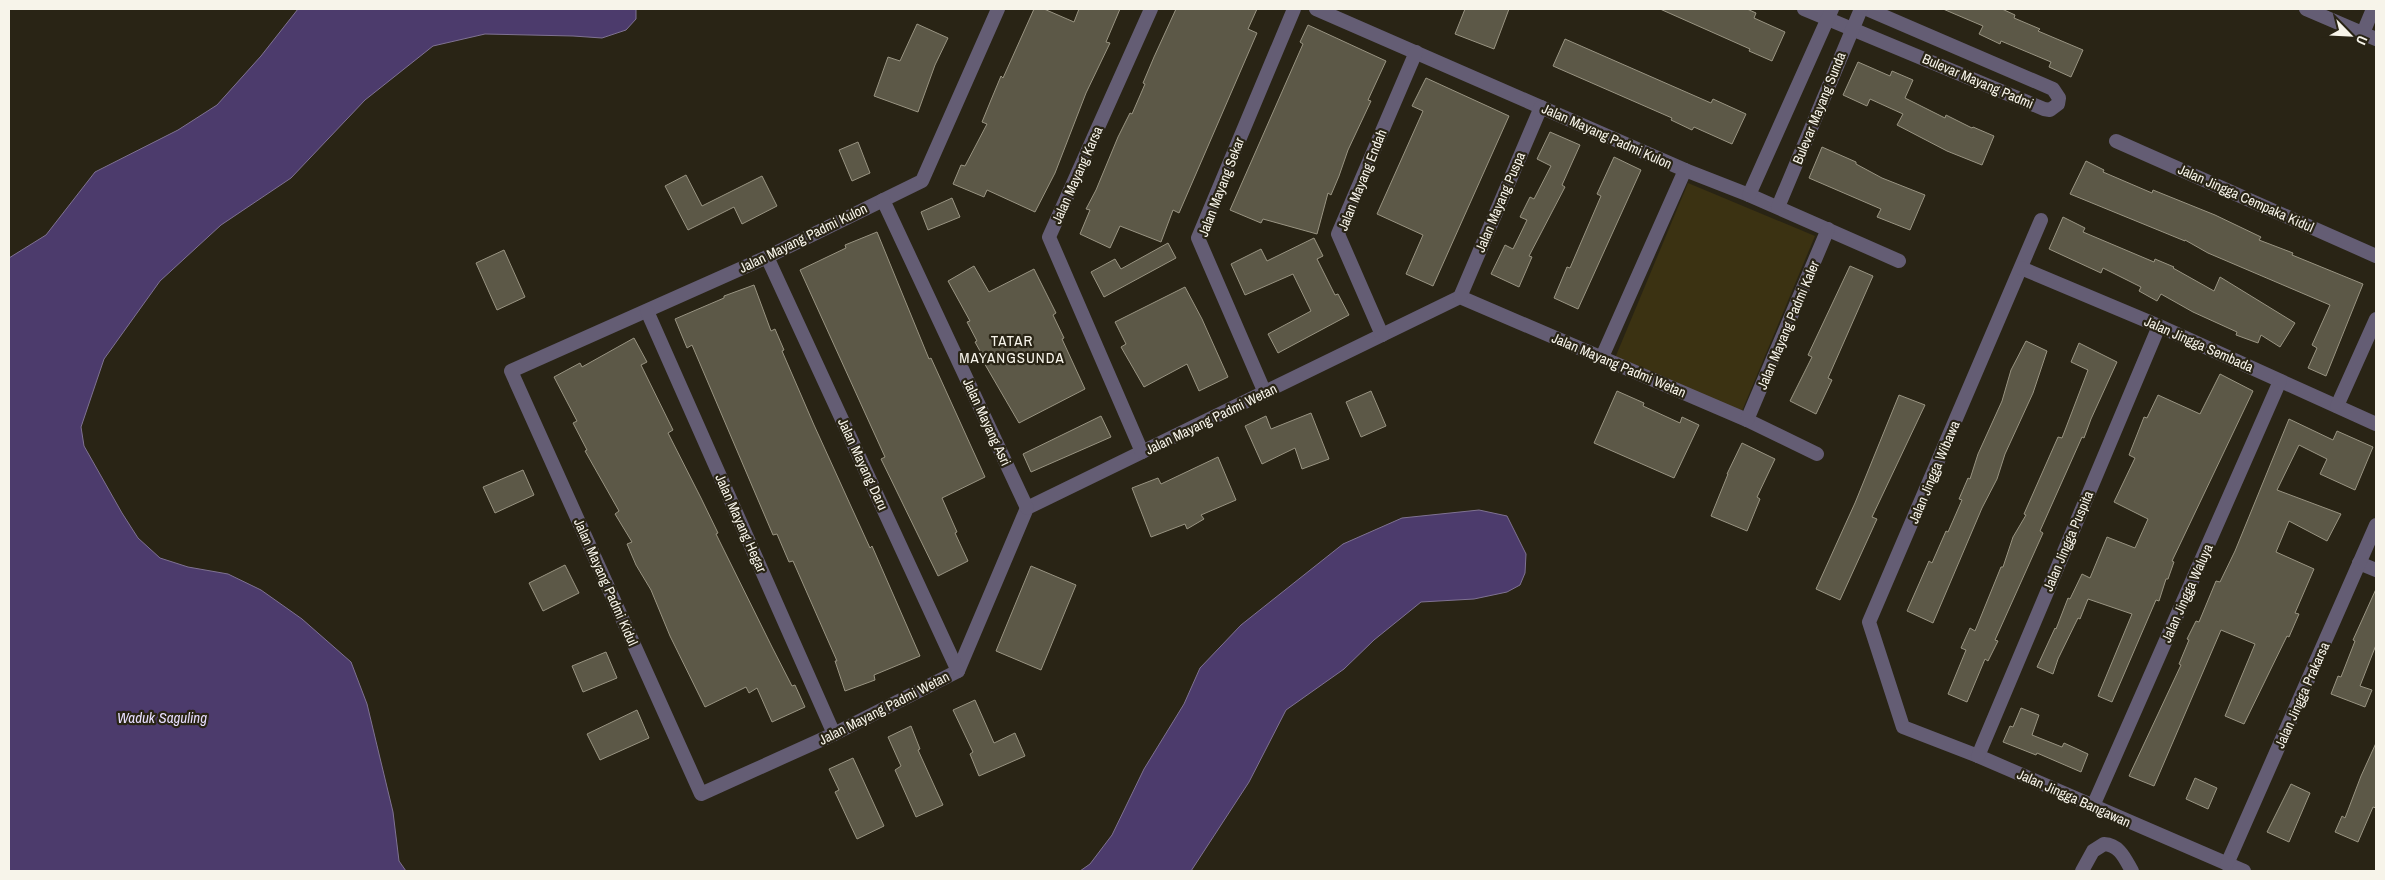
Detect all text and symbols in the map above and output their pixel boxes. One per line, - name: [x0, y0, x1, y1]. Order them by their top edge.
- north arrow: [2325, 10, 2375, 60]
- text: U: [2352, 33, 2372, 48]
- street label: Bulevar Mayang Sunda: [1788, 49, 1850, 167]
- street label: Bulevar Mayang Padmi: [1920, 49, 2036, 113]
- street label: Jalan Mayang Padmi Kulon: [1539, 99, 1675, 173]
- street label: Jalan Mayang Karsa: [1047, 123, 1107, 226]
- street label: Jalan Mayang Endah: [1333, 127, 1391, 233]
- street label: Jalan Mayang Sekar: [1194, 135, 1248, 239]
- street label: Jalan Mayang Puspa: [1471, 149, 1529, 255]
- street label: Jalan Jingga Cempaka Kidul: [2175, 160, 2317, 236]
- street label: Jalan Mayang Padmi Kulon: [736, 199, 870, 277]
- street label: Jalan Mayang Padmi Kaler: [1753, 258, 1823, 392]
- street label: Jalan Jingga Sembada: [2142, 312, 2257, 376]
- street label: Jalan Mayang Padmi Wetan: [1549, 329, 1689, 401]
- district label: TATAR MAYANGSUNDA: [959, 330, 1065, 368]
- street label: Jalan Mayang Asri: [959, 375, 1015, 469]
- street label: Jalan Mayang Padmi Wetan: [1142, 379, 1280, 459]
- street label: Jalan Mayang Daru: [834, 415, 892, 513]
- street label: Jalan Jingga Wibawa: [1904, 417, 1964, 526]
- street label: Jalan Mayang Hegar: [711, 471, 771, 575]
- street label: Jalan Jingga Puspita: [2039, 488, 2097, 594]
- street label: Jalan Mayang Padmi Kidul: [570, 516, 642, 648]
- street label: Jalan Jingga Waluya: [2157, 540, 2217, 645]
- street label: Jalan Jingga Prakarsa: [2271, 639, 2334, 751]
- street label: Jalan Mayang Padmi Wetan: [816, 667, 952, 749]
- water label: Waduk Saguling: [117, 707, 207, 728]
- street label: Jalan Jingga Bangawan: [2014, 765, 2134, 831]

